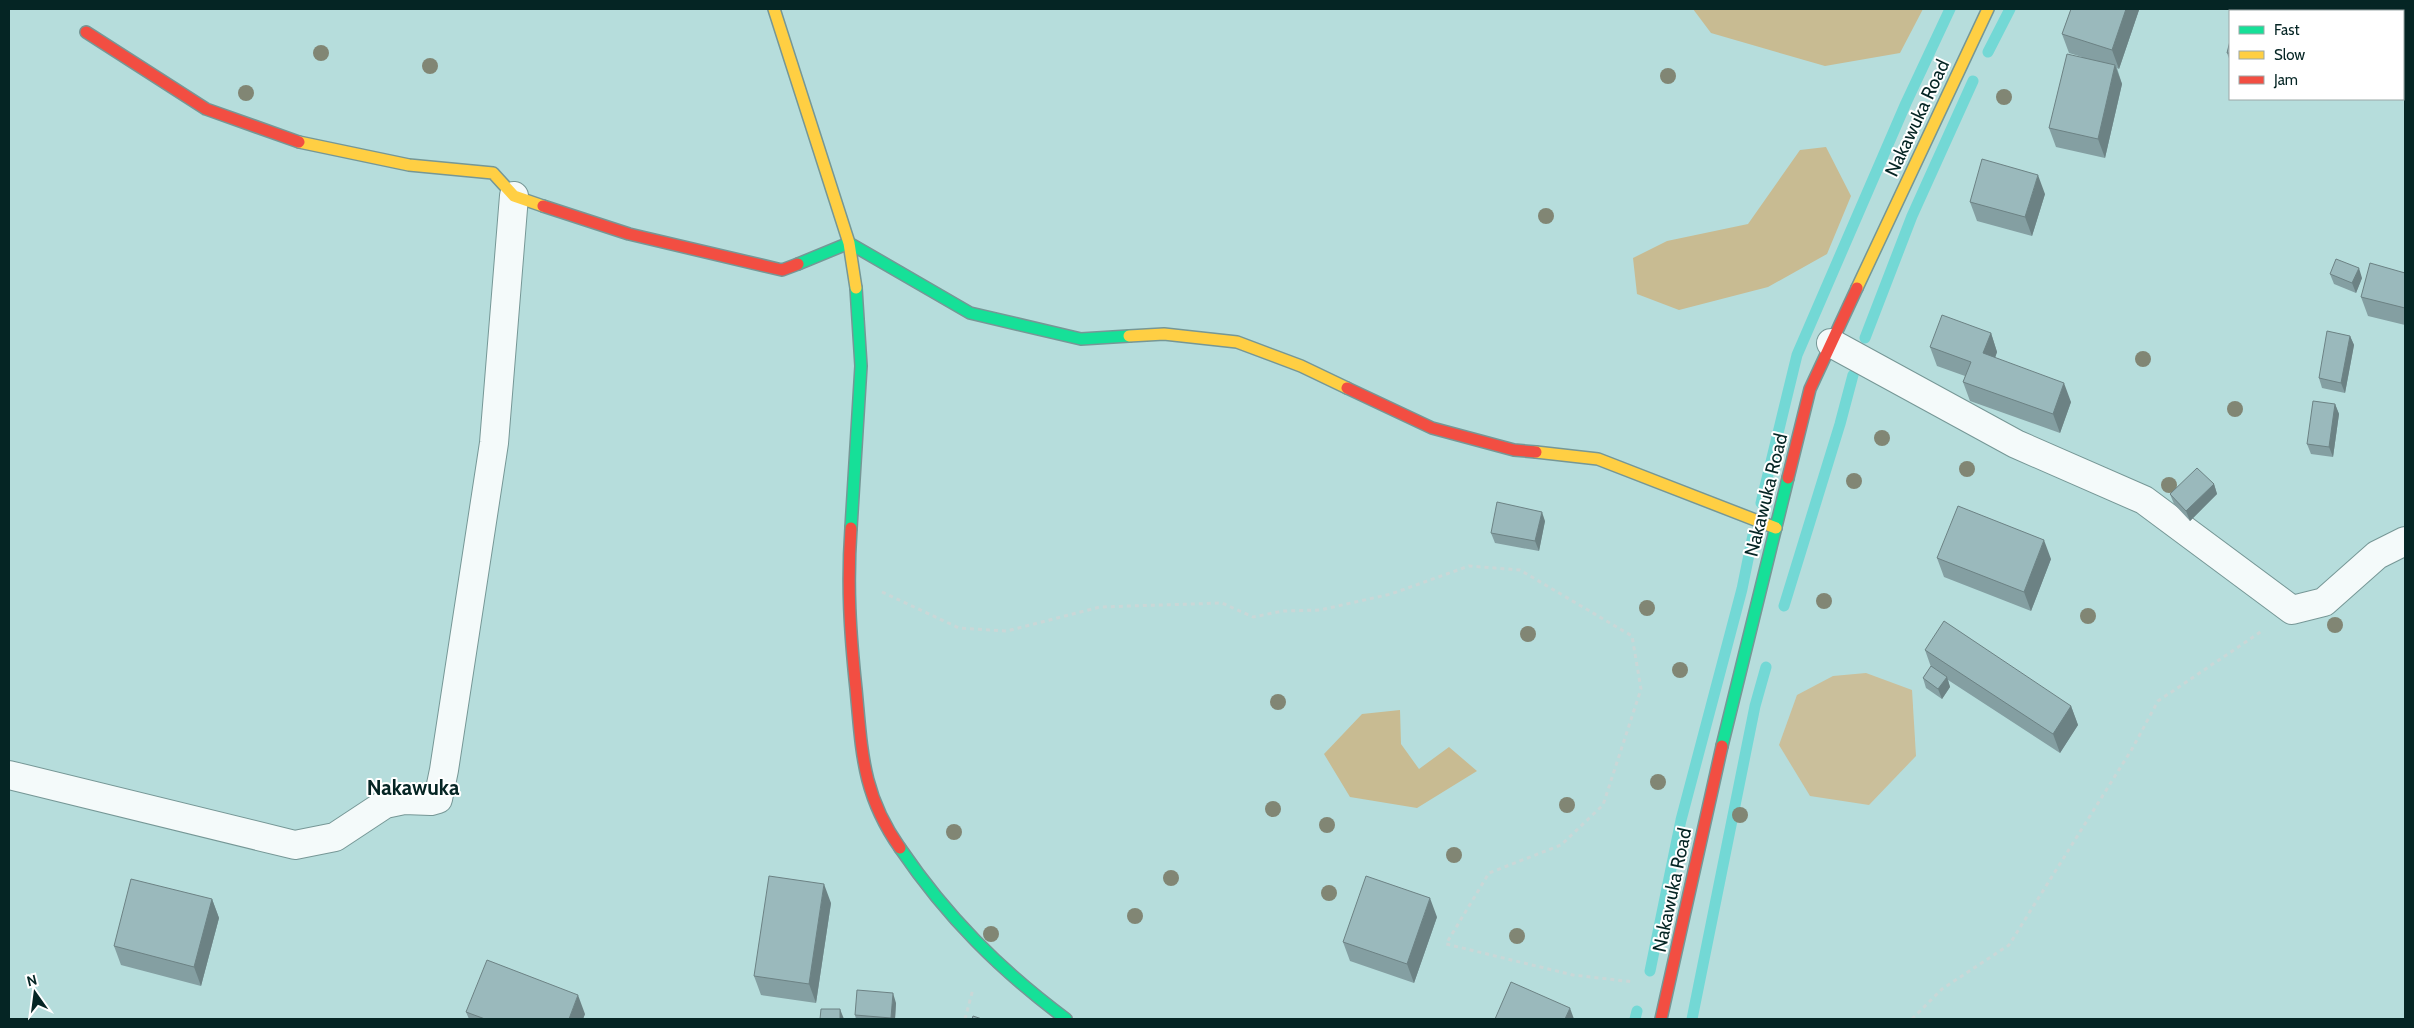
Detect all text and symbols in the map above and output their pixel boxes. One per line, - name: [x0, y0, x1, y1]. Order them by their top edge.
- legend: [2229, 10, 2404, 100]
- text: Fast: [2274, 21, 2299, 39]
- text: Slow: [2274, 46, 2305, 64]
- street label: Nakawuka Road: [1880, 56, 1954, 180]
- text: Jam: [2273, 71, 2298, 89]
- street label: Nakawuka Road: [1740, 431, 1792, 559]
- district label: Nakawuka: [367, 775, 460, 800]
- street label: Nakawuka Road: [1648, 826, 1696, 954]
- north arrow: [10, 968, 60, 1018]
- text: N: [25, 970, 39, 990]

